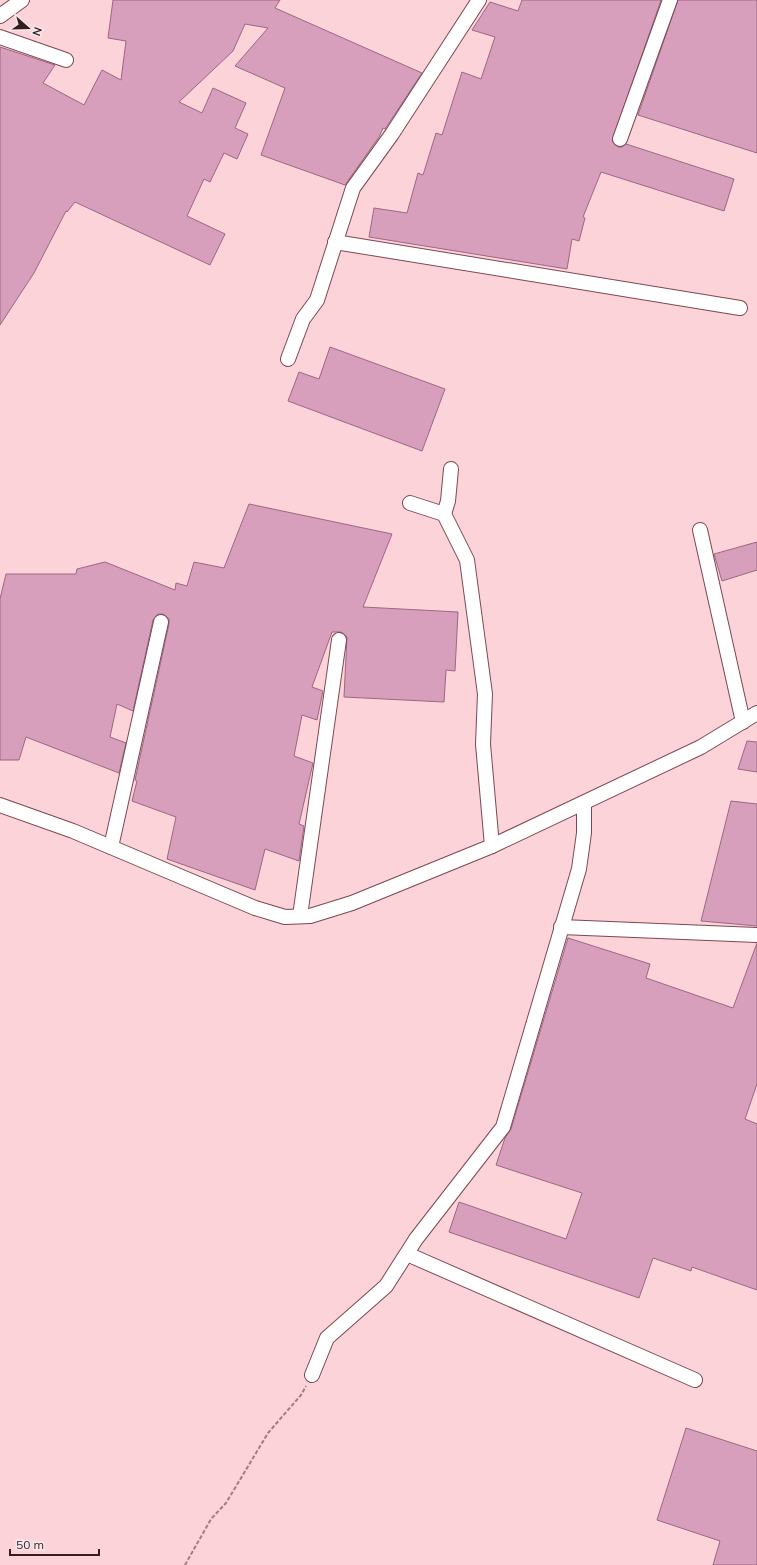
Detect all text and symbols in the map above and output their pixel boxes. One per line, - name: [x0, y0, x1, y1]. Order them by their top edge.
- north arrow: [8, 8, 48, 48]
- text: N: [29, 25, 45, 38]
- scale bar: [10, 1531, 99, 1557]
- text: 50 m: [16, 1537, 44, 1552]

